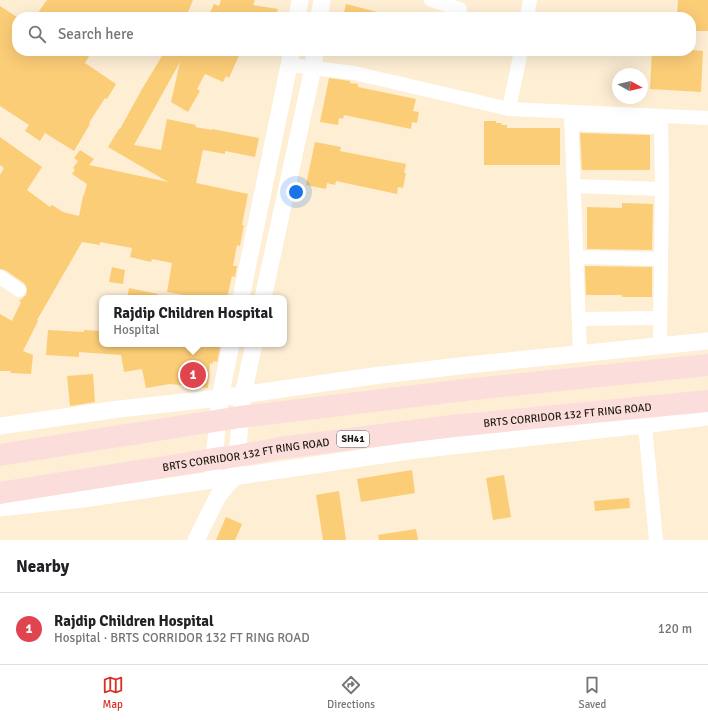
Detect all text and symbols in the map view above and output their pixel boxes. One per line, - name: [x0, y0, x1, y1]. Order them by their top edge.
- search box: [12, 12, 696, 56]
- icon: search: [26, 23, 48, 45]
- text: Search here: [58, 25, 134, 43]
- north arrow: [612, 68, 648, 104]
- your location: [286, 182, 306, 202]
- popup: [99, 295, 287, 347]
- text: Rajdip Children Hospital: [113, 304, 273, 322]
- text: Hospital: [113, 322, 160, 338]
- pin: 1: [180, 360, 206, 390]
- street label: BRTS CORRIDOR 132 FT RING ROAD: [483, 400, 652, 429]
- road number: SH41: [337, 431, 369, 447]
- street label: BRTS CORRIDOR 132 FT RING ROAD: [161, 435, 330, 474]
- text: Nearby: [16, 556, 69, 577]
- text: Rajdip Children Hospital: [54, 612, 214, 630]
- text: 1: [25, 621, 33, 637]
- text: 120 m: [658, 621, 692, 637]
- text: Hospital · BRTS CORRIDOR 132 FT RING ROAD: [54, 630, 310, 646]
- tab: Map: [102, 674, 124, 711]
- tab: Directions: [327, 674, 375, 711]
- tab: Saved: [579, 674, 606, 711]

